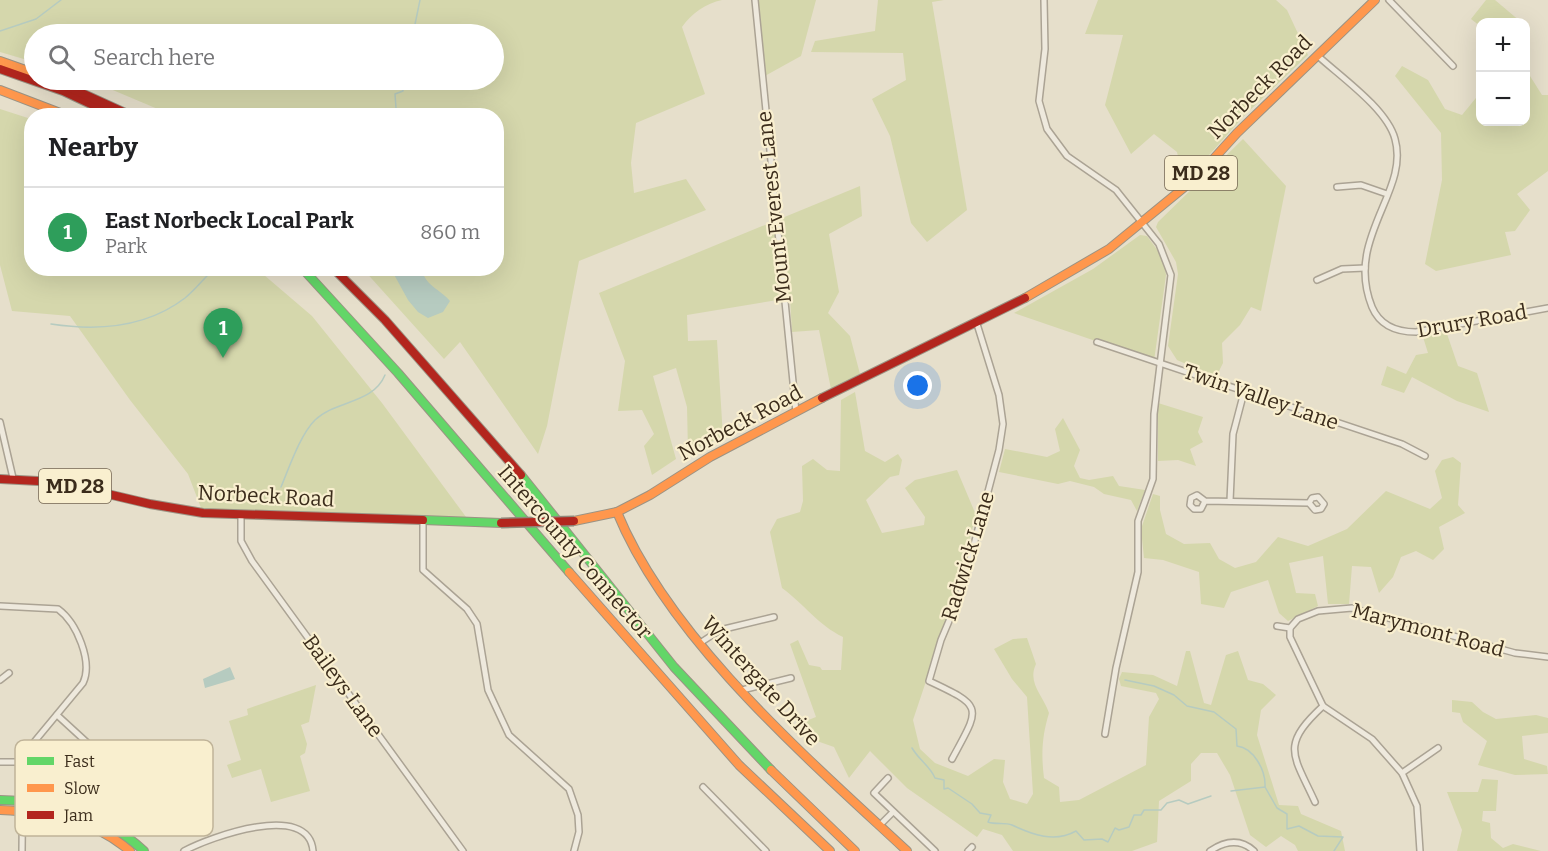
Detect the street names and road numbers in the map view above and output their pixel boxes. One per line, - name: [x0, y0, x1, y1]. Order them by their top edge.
- street label: Norbeck Road: [1202, 29, 1318, 145]
- street label: Mount Everest Lane: [751, 110, 797, 304]
- road number: MD 28: [1165, 156, 1237, 190]
- street label: Drury Road: [1415, 299, 1529, 343]
- street label: Twin Valley Lane: [1180, 358, 1342, 436]
- street label: Norbeck Road: [674, 379, 806, 467]
- street label: Intercounty Connector: [492, 460, 658, 644]
- road number: MD 28: [39, 469, 111, 503]
- street label: Norbeck Road: [197, 479, 335, 513]
- street label: Radwick Lane: [936, 488, 1000, 624]
- street label: Marymont Road: [1349, 597, 1507, 663]
- street label: Wintergate Drive: [696, 611, 826, 751]
- street label: Baileys Lane: [297, 630, 389, 742]

